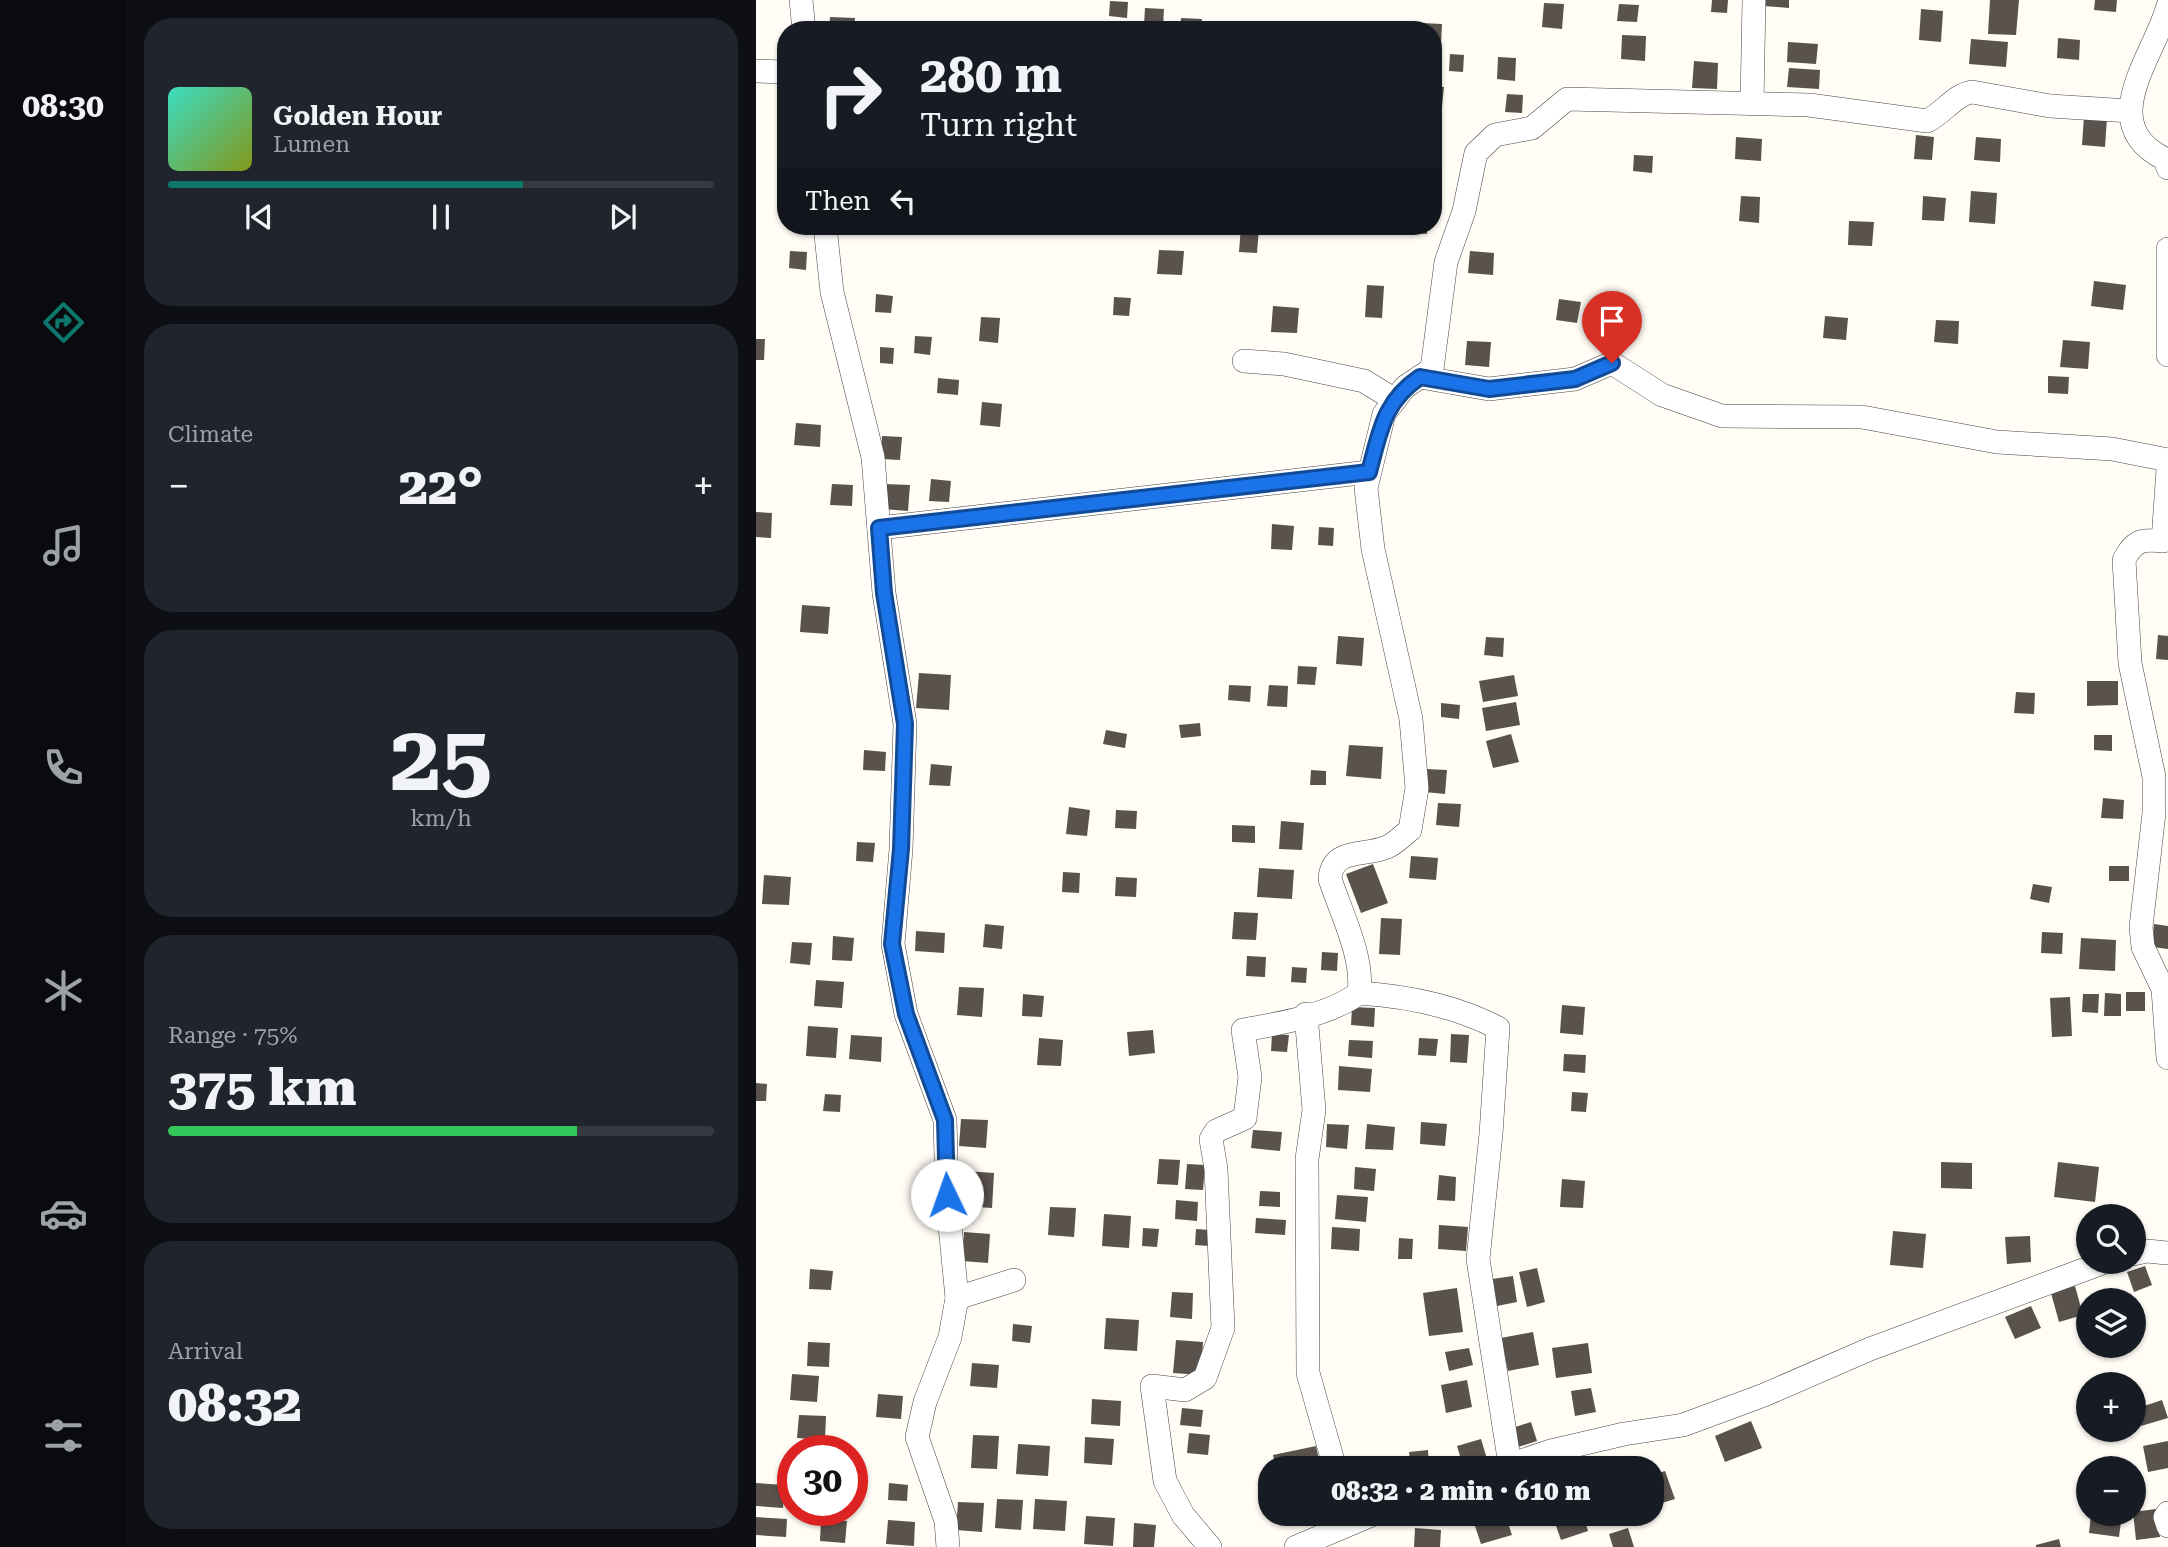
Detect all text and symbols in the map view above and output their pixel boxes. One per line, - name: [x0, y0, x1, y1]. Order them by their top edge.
- text: 280 m: [920, 47, 1062, 104]
- icon: right: [805, 49, 896, 140]
- text: 08:30: [22, 87, 104, 125]
- text: Golden Hour: [273, 101, 442, 131]
- text: Turn right: [920, 106, 1077, 144]
- text: Lumen: [273, 131, 350, 158]
- icon: left: [884, 182, 922, 220]
- text: Then: [805, 186, 870, 216]
- icon: previous: [240, 198, 278, 236]
- icon: pause: [422, 198, 460, 236]
- icon: next: [604, 198, 642, 236]
- pin: [1582, 291, 1642, 363]
- icon: directions: [39, 298, 88, 347]
- icon: arrive: [1593, 302, 1631, 340]
- text: Climate: [168, 421, 253, 448]
- text: 22°: [399, 456, 483, 517]
- text: −: [168, 464, 189, 508]
- text: +: [693, 464, 714, 508]
- icon: music: [39, 521, 88, 570]
- text: 25: [390, 706, 492, 812]
- icon: phone: [39, 743, 88, 792]
- text: km/h: [410, 805, 472, 832]
- icon: climate: [39, 966, 88, 1015]
- text: Range · 75%: [168, 1022, 297, 1049]
- text: 375 km: [168, 1057, 356, 1118]
- position arrow: [910, 1158, 984, 1232]
- icon: car: [39, 1189, 88, 1238]
- map controls: [2076, 1204, 2146, 1526]
- button: search: [2076, 1204, 2146, 1274]
- button: layers: [2076, 1288, 2146, 1358]
- text: Arrival: [168, 1338, 243, 1365]
- button: +: [2076, 1372, 2146, 1442]
- text: 08:32: [168, 1373, 302, 1434]
- icon: filters: [39, 1411, 88, 1460]
- speed limit sign: 30: [777, 1435, 868, 1526]
- button: −: [2076, 1456, 2146, 1526]
- text: 08:32 · 2 min · 610 m: [1331, 1476, 1591, 1506]

